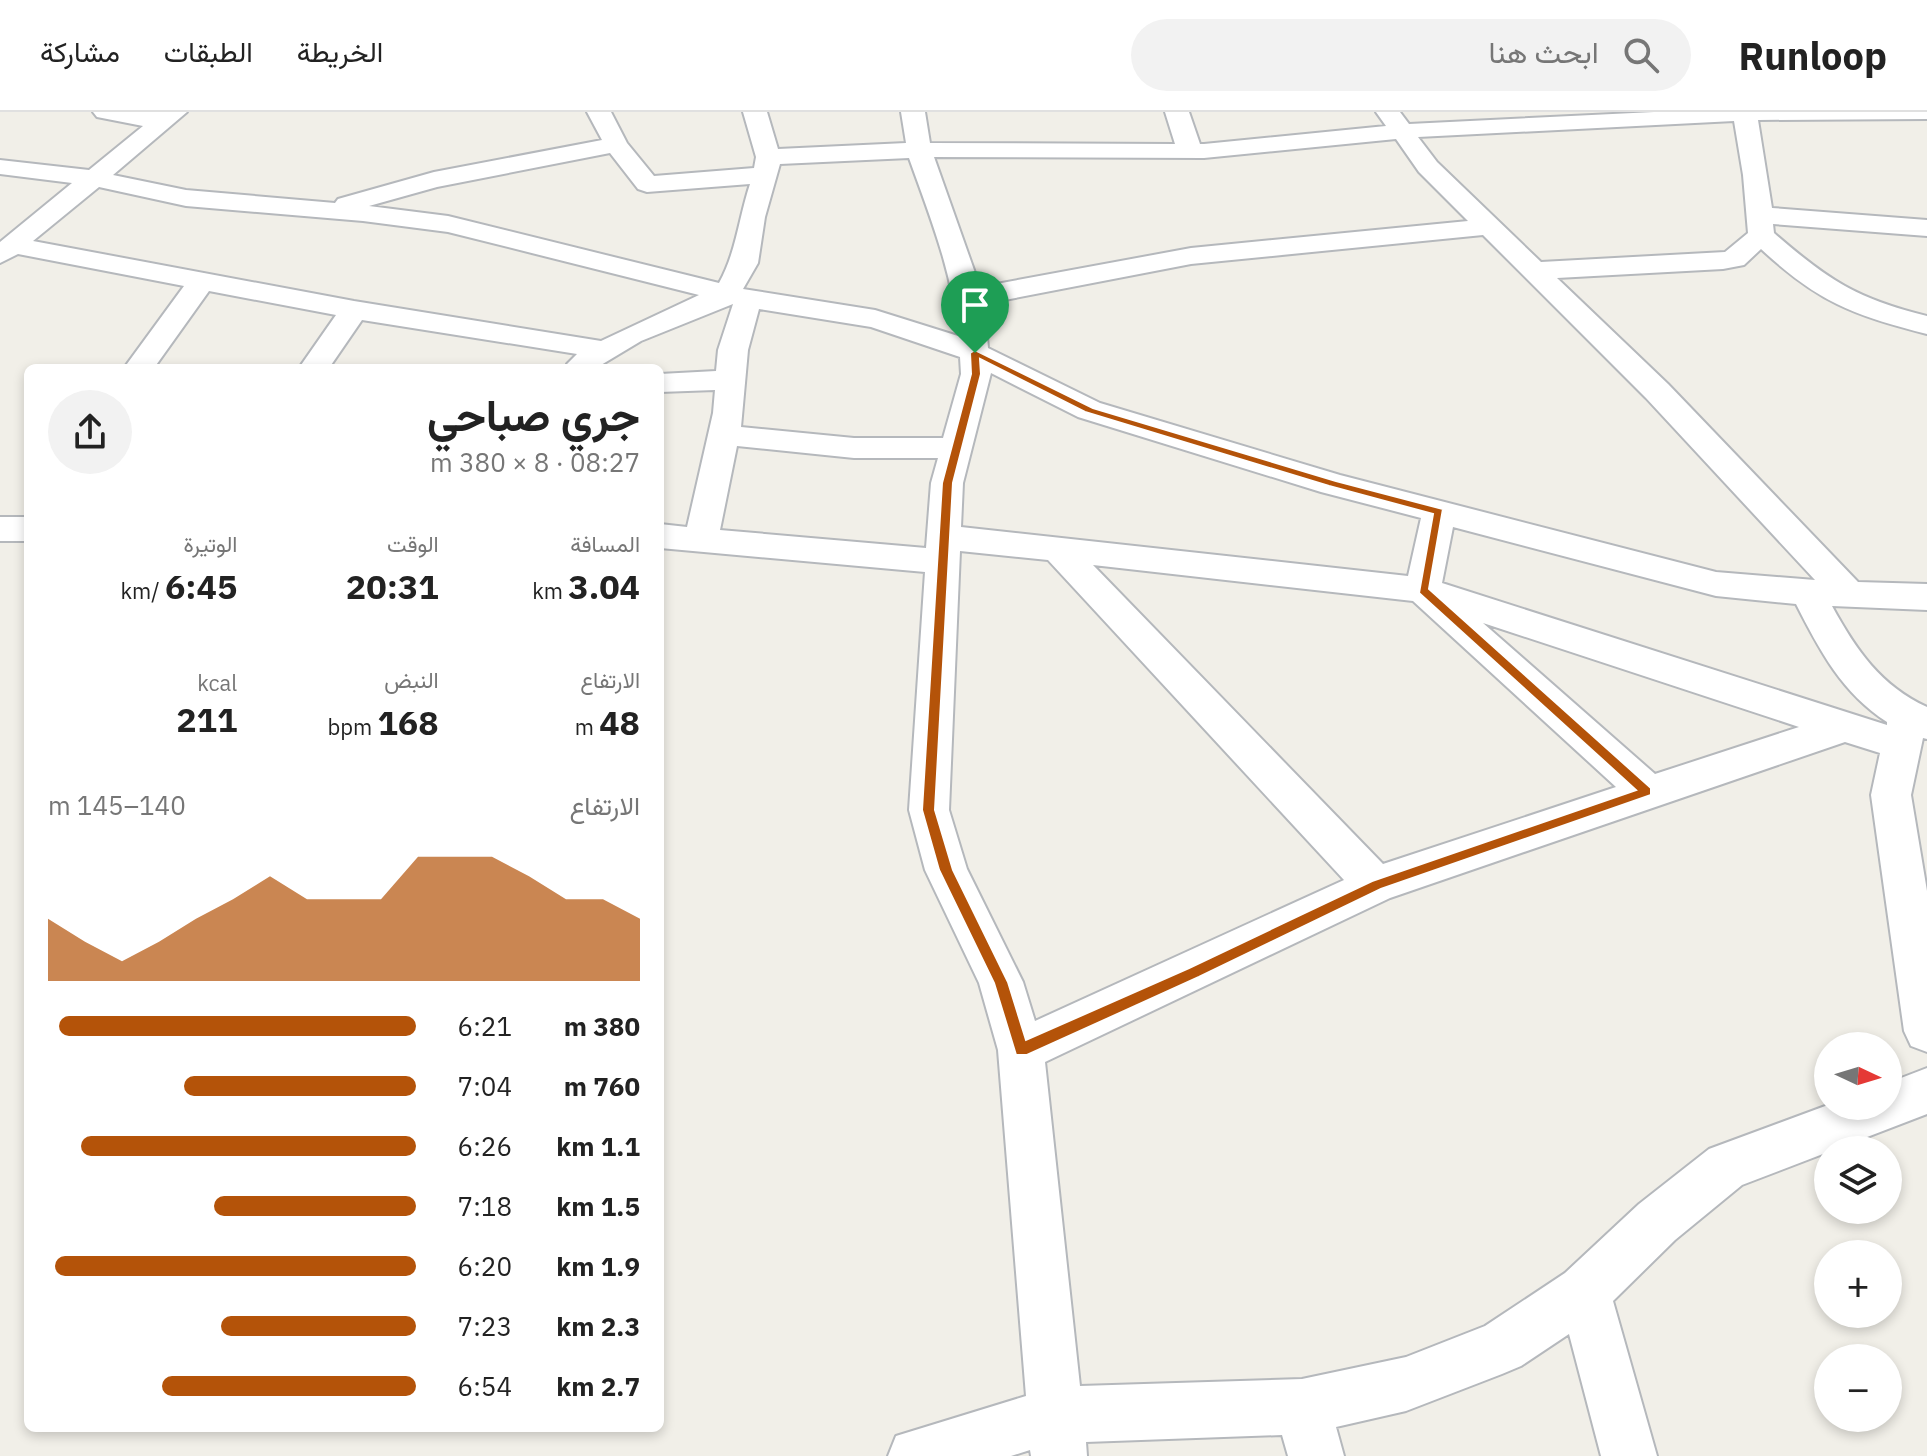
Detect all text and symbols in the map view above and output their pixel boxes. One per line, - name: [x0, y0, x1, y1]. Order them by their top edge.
- search box: [1131, 19, 1691, 91]
- text: Runloop: [1739, 31, 1887, 80]
- text: ابحث هنا: [1489, 32, 1599, 71]
- text: مشاركة: [40, 33, 120, 70]
- text: الطبقات: [164, 33, 253, 70]
- text: الخريطة: [297, 33, 383, 70]
- icon: search: [1619, 33, 1663, 77]
- pin: [941, 271, 1009, 353]
- icon: arrive: [953, 283, 997, 327]
- text: جري صباحي: [427, 386, 640, 443]
- button: share: [48, 390, 132, 474]
- text: 08:27 · 8 × 380 m: [430, 445, 640, 479]
- text: الوتيرة: [184, 529, 237, 558]
- text: الوقت: [387, 529, 439, 558]
- text: المسافة: [570, 529, 640, 558]
- text: 6:45: [165, 564, 237, 608]
- text: 20:31: [346, 564, 439, 608]
- text: 3.04: [568, 564, 640, 608]
- text: /km: [120, 576, 165, 605]
- text: km: [532, 576, 568, 605]
- text: النبض: [384, 665, 439, 694]
- text: الارتفاع: [580, 665, 640, 694]
- text: kcal: [197, 668, 237, 697]
- text: 211: [176, 697, 237, 741]
- text: 168: [377, 700, 439, 744]
- text: 48: [599, 700, 640, 744]
- text: bpm: [328, 712, 377, 741]
- text: m: [575, 712, 599, 741]
- text: 140–145 m: [48, 788, 186, 822]
- text: الارتفاع: [569, 788, 640, 822]
- text: 6:21: [458, 1009, 512, 1043]
- text: 380 m: [564, 1009, 640, 1043]
- north arrow: [1814, 1032, 1902, 1120]
- map controls: [1814, 1032, 1902, 1432]
- text: 7:04: [458, 1069, 512, 1103]
- text: 760 m: [564, 1069, 640, 1103]
- text: 6:26: [458, 1129, 512, 1163]
- text: 1.1 km: [556, 1129, 640, 1163]
- button: layers: [1814, 1136, 1902, 1224]
- text: 7:18: [458, 1189, 512, 1223]
- text: 1.5 km: [556, 1189, 640, 1223]
- button: +: [1814, 1240, 1902, 1328]
- text: 6:20: [458, 1249, 512, 1283]
- text: 1.9 km: [556, 1249, 640, 1283]
- text: 7:23: [458, 1309, 512, 1343]
- text: 2.3 km: [556, 1309, 640, 1343]
- button: −: [1814, 1344, 1902, 1432]
- text: 6:54: [458, 1369, 512, 1403]
- text: 2.7 km: [556, 1369, 640, 1403]

